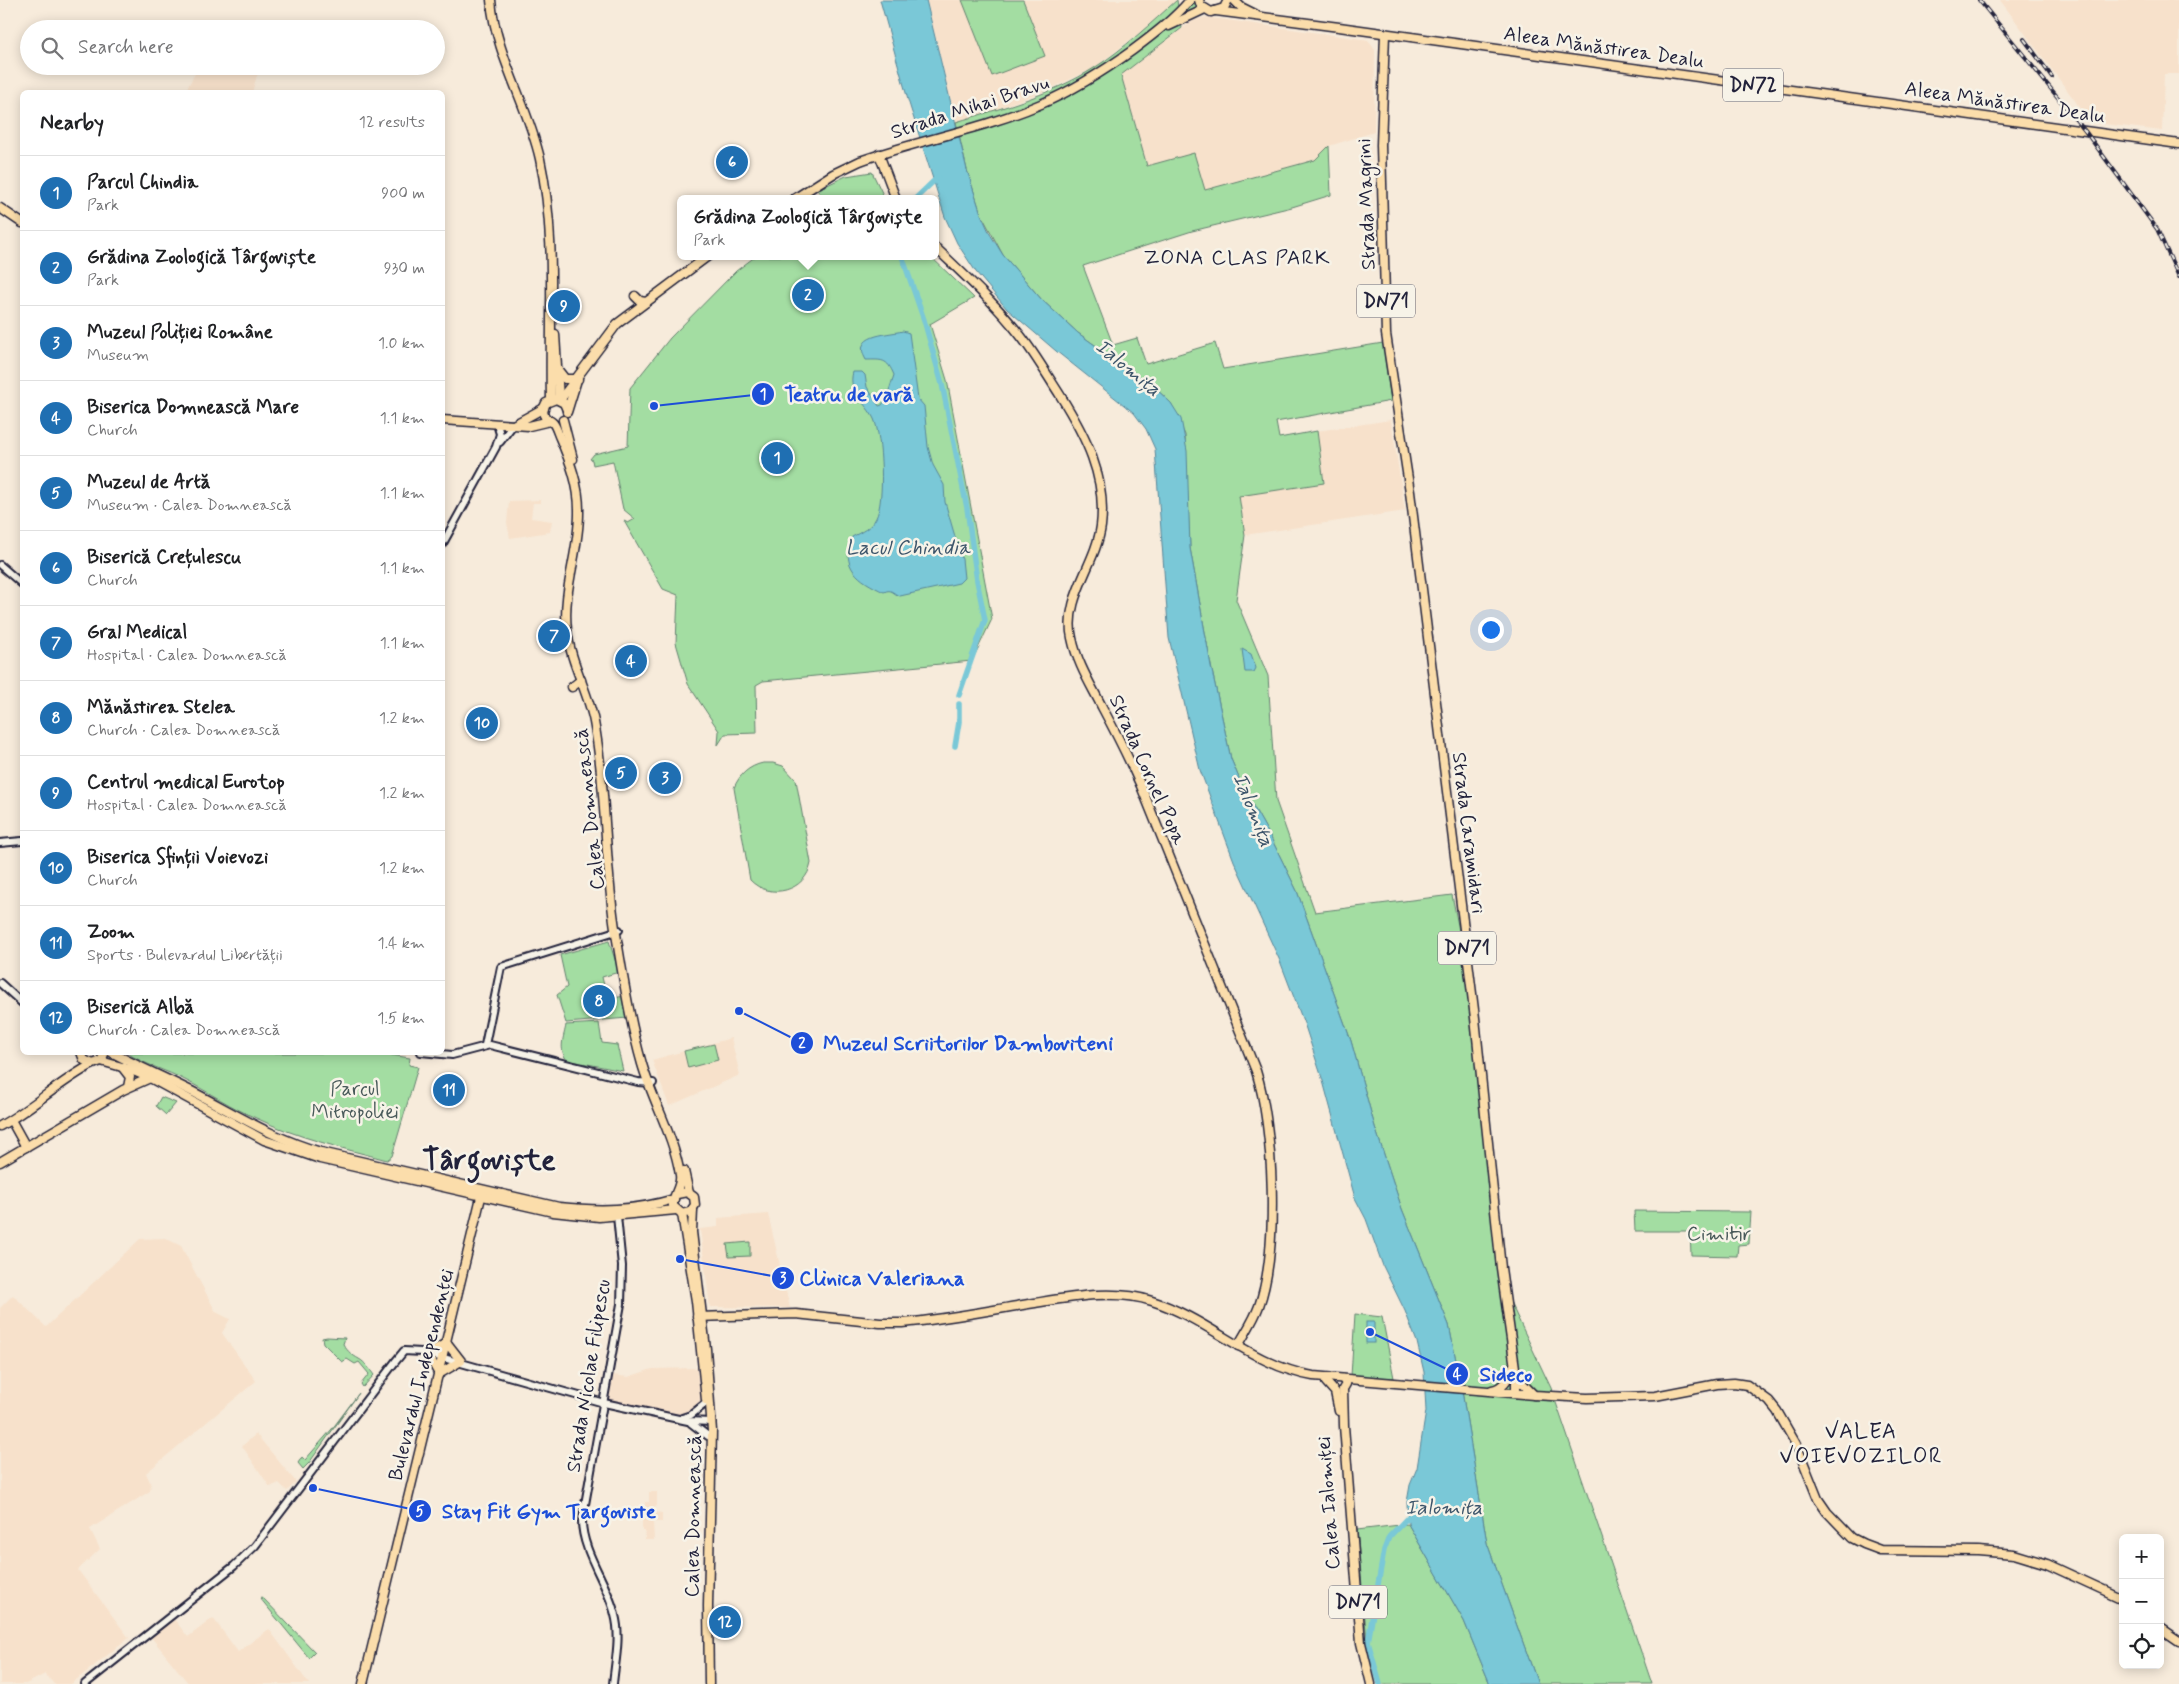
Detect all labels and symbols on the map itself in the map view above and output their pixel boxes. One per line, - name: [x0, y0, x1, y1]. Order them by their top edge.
- street label: Aleea Mănăstirea Dealu: [1502, 21, 1706, 75]
- road number: DN72: [1723, 68, 1783, 102]
- street label: Strada Mihai Bravu: [887, 70, 1053, 146]
- street label: Aleea Mănăstirea Dealu: [1903, 76, 2107, 130]
- street label: Strada Magrini: [1351, 138, 1384, 270]
- pin: 6: [716, 143, 748, 181]
- district label: ZONA CLAS PARK: [1144, 244, 1330, 272]
- pin: 2: [792, 276, 824, 314]
- road number: DN71: [1357, 284, 1415, 318]
- pin: 9: [548, 287, 580, 325]
- water label: Ialomița: [1089, 333, 1167, 403]
- callout: Teatru de vară: [750, 376, 923, 412]
- text: Teatru de vară: [784, 381, 914, 409]
- text: 1: [760, 385, 766, 405]
- pin: 1: [761, 439, 793, 477]
- water label: Lacul Chindia: [846, 534, 972, 562]
- pin: 7: [538, 617, 570, 655]
- your location: [1478, 617, 1504, 643]
- pin: 4: [615, 642, 647, 680]
- street label: Strada Cornel Popa: [1102, 691, 1193, 850]
- pin: 10: [466, 704, 498, 742]
- street label: Calea Domnească: [568, 727, 612, 891]
- street label: Strada Caramidari: [1445, 751, 1491, 915]
- pin: 5: [605, 754, 637, 792]
- pin: 3: [649, 759, 681, 797]
- water label: Ialomița: [1226, 769, 1281, 851]
- road number: DN71: [1438, 931, 1496, 964]
- pin: 8: [583, 982, 615, 1020]
- callout: Muzeul Scriitorilor Damboviteni: [790, 1025, 1122, 1061]
- text: Muzeul Scriitorilor Damboviteni: [823, 1030, 1113, 1058]
- text: 2: [798, 1034, 806, 1054]
- pin: 11: [433, 1071, 465, 1109]
- park label: Parcul Mitropoliei: [311, 1076, 399, 1126]
- district label: Târgoviște: [422, 1141, 556, 1184]
- park label: Cimitir: [1687, 1221, 1751, 1248]
- callout: Clinica Valeriana: [770, 1260, 969, 1296]
- text: Clinica Valeriana: [799, 1265, 965, 1293]
- street label: Bulevardul Independenței: [383, 1266, 461, 1484]
- text: 3: [780, 1269, 787, 1289]
- street label: Strada Nicolae Filipescu: [560, 1277, 618, 1475]
- callout: Sideco: [1444, 1356, 1542, 1392]
- text: Sideco: [1480, 1361, 1532, 1389]
- text: 4: [1453, 1365, 1462, 1385]
- district label: VALEA VOIEVOZILOR: [1779, 1418, 1943, 1471]
- street label: Calea Domnească: [679, 1434, 709, 1598]
- street label: Calea Ialomiței: [1311, 1435, 1347, 1571]
- callout: Stay Fit Gym Targoviste: [407, 1493, 665, 1529]
- water label: Ialomița: [1405, 1494, 1483, 1522]
- text: Stay Fit Gym Targoviste: [442, 1498, 657, 1528]
- text: 5: [415, 1502, 425, 1522]
- road number: DN71: [1329, 1585, 1387, 1618]
- pin: 12: [709, 1603, 741, 1641]

